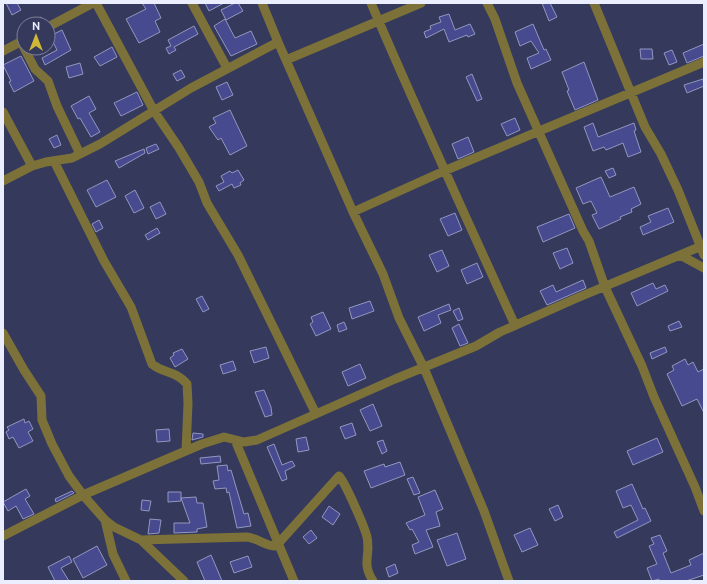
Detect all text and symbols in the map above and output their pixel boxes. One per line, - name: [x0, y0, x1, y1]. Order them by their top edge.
- north arrow: [16, 16, 56, 56]
- text: N: [32, 20, 40, 32]

